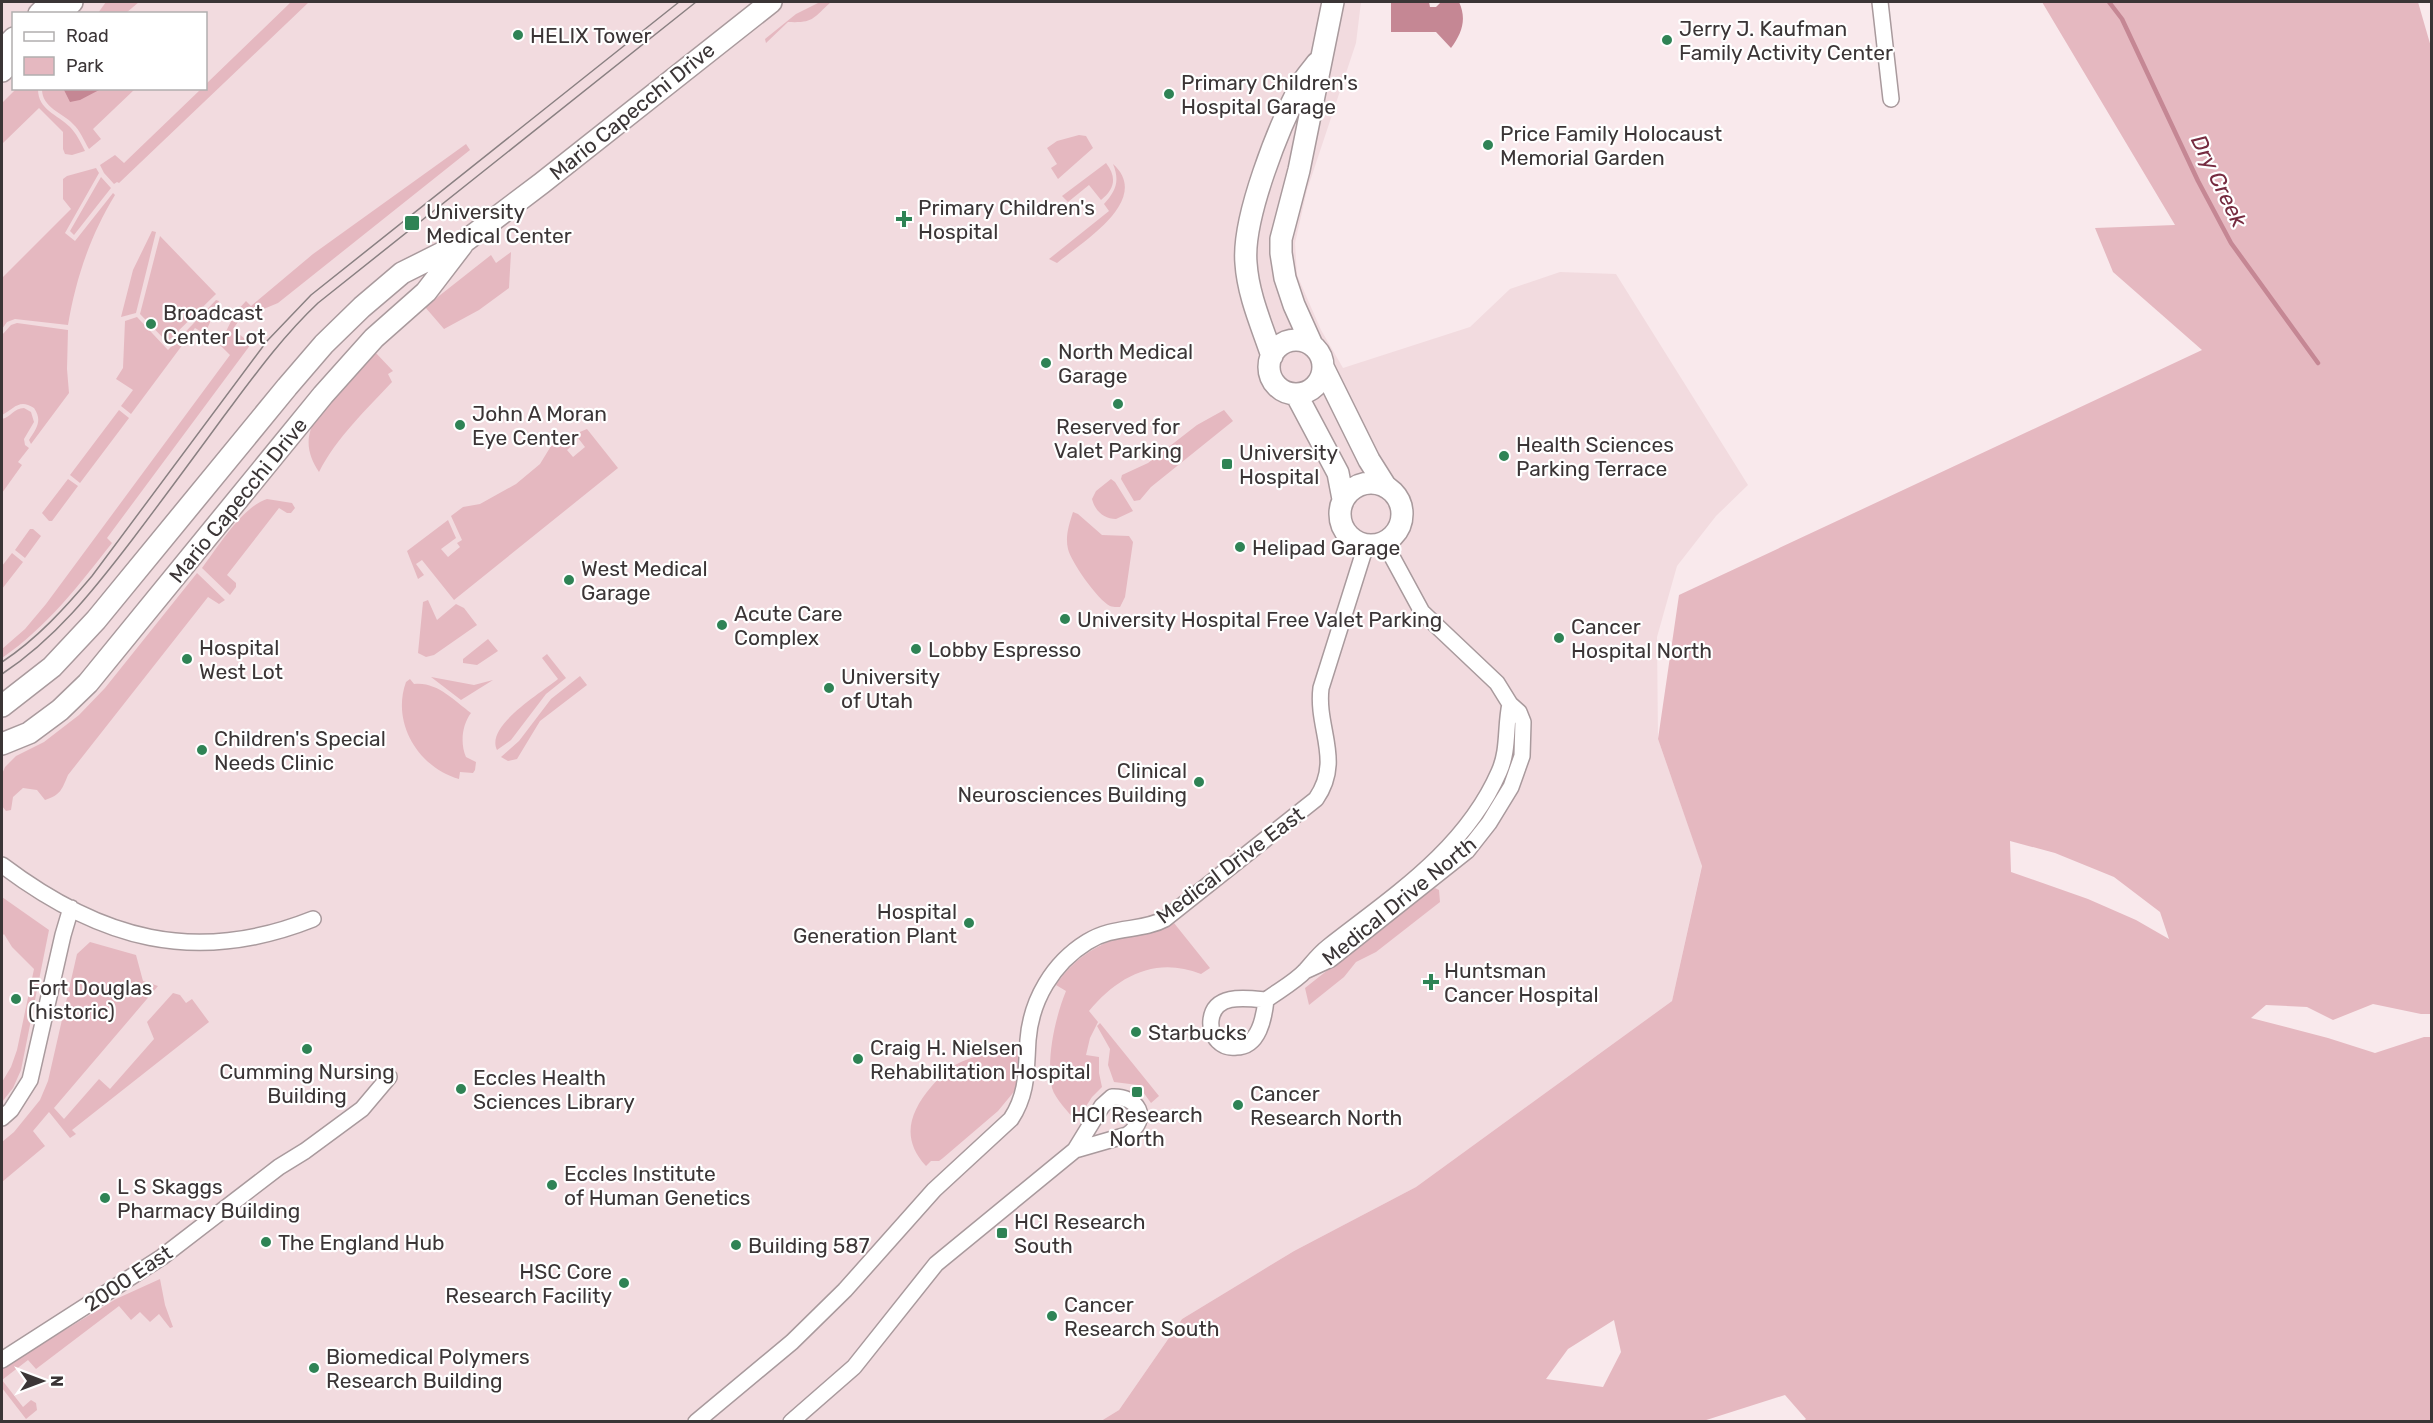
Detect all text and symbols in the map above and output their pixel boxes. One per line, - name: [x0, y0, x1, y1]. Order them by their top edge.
- legend: [12, 12, 207, 90]
- place label: Jerry J. Kaufman Family Activity Center: [1679, 16, 1893, 65]
- place label: HELIX Tower: [530, 23, 651, 48]
- text: Road: [66, 25, 109, 47]
- marker: HELIX Tower: [511, 28, 525, 42]
- marker: Jerry J. Kaufman Family Activity Center: [1660, 33, 1674, 47]
- street label: Mario Capecchi Drive: [544, 37, 720, 185]
- text: Park: [66, 55, 104, 77]
- place label: Primary Children's Hospital Garage: [1181, 70, 1358, 119]
- marker: Primary Children's Hospital Garage: [1162, 87, 1176, 101]
- place label: Price Family Holocaust Memorial Garden: [1500, 121, 1722, 170]
- water label: Dry Creek: [2185, 130, 2253, 232]
- marker: Price Family Holocaust Memorial Garden: [1481, 138, 1495, 152]
- place label: Primary Children's Hospital: [918, 195, 1095, 244]
- place label: University Medical Center: [426, 199, 572, 248]
- marker: Primary Children's Hospital: [895, 210, 913, 228]
- marker: University Medical Center: [403, 214, 421, 232]
- place label: Broadcast Center Lot: [163, 300, 266, 349]
- marker: Broadcast Center Lot: [144, 317, 158, 331]
- place label: North Medical Garage: [1058, 339, 1193, 388]
- marker: North Medical Garage: [1039, 356, 1053, 370]
- marker: Reserved for Valet Parking: [1111, 397, 1125, 411]
- place label: John A Moran Eye Center: [472, 401, 607, 450]
- street label: Mario Capecchi Drive: [164, 412, 312, 588]
- place label: Reserved for Valet Parking: [1054, 414, 1182, 463]
- marker: John A Moran Eye Center: [453, 418, 467, 432]
- place label: Health Sciences Parking Terrace: [1516, 432, 1674, 481]
- place label: University Hospital: [1239, 440, 1339, 489]
- marker: Health Sciences Parking Terrace: [1497, 449, 1511, 463]
- marker: University Hospital: [1220, 457, 1234, 471]
- place label: Helipad Garage: [1252, 535, 1400, 560]
- marker: Helipad Garage: [1233, 540, 1247, 554]
- place label: West Medical Garage: [581, 556, 708, 605]
- marker: West Medical Garage: [562, 573, 576, 587]
- place label: Acute Care Complex: [734, 601, 842, 650]
- place label: University Hospital Free Valet Parking: [1077, 607, 1442, 632]
- marker: University Hospital Free Valet Parking: [1058, 612, 1072, 626]
- place label: Cancer Hospital North: [1571, 614, 1712, 663]
- marker: Acute Care Complex: [715, 618, 729, 632]
- marker: Cancer Hospital North: [1552, 631, 1566, 645]
- place label: Hospital West Lot: [199, 635, 283, 684]
- place label: Lobby Espresso: [928, 637, 1081, 662]
- marker: Lobby Espresso: [909, 642, 923, 656]
- marker: Hospital West Lot: [180, 652, 194, 666]
- place label: University of Utah: [841, 664, 941, 713]
- marker: University of Utah: [822, 681, 836, 695]
- place label: Children's Special Needs Clinic: [214, 726, 386, 775]
- marker: Children's Special Needs Clinic: [195, 743, 209, 757]
- place label: Clinical Neurosciences Building: [957, 758, 1187, 807]
- marker: Clinical Neurosciences Building: [1192, 775, 1206, 789]
- street label: Medical Drive East: [1151, 801, 1309, 929]
- street label: Medical Drive North: [1317, 831, 1481, 971]
- place label: Hospital Generation Plant: [793, 899, 957, 948]
- marker: Hospital Generation Plant: [962, 916, 976, 930]
- place label: Huntsman Cancer Hospital: [1444, 958, 1599, 1007]
- marker: Huntsman Cancer Hospital: [1422, 973, 1440, 991]
- place label: Fort Douglas (historic): [28, 975, 153, 1024]
- marker: Fort Douglas (historic): [9, 992, 23, 1006]
- place label: Starbucks: [1148, 1020, 1247, 1045]
- marker: Starbucks: [1129, 1025, 1143, 1039]
- place label: Craig H. Nielsen Rehabilitation Hospital: [870, 1035, 1091, 1084]
- marker: Cumming Nursing Building: [300, 1042, 314, 1056]
- marker: Craig H. Nielsen Rehabilitation Hospital: [851, 1052, 865, 1066]
- place label: Cumming Nursing Building: [219, 1059, 395, 1108]
- place label: Eccles Health Sciences Library: [473, 1065, 635, 1114]
- place label: Cancer Research North: [1250, 1081, 1402, 1130]
- marker: Eccles Health Sciences Library: [454, 1082, 468, 1096]
- marker: HCI Research North: [1130, 1085, 1144, 1099]
- marker: Cancer Research North: [1231, 1098, 1245, 1112]
- place label: HCI Research North: [1071, 1102, 1203, 1151]
- place label: Eccles Institute of Human Genetics: [564, 1161, 751, 1210]
- place label: L S Skaggs Pharmacy Building: [117, 1174, 300, 1223]
- marker: Eccles Institute of Human Genetics: [545, 1178, 559, 1192]
- marker: L S Skaggs Pharmacy Building: [98, 1191, 112, 1205]
- place label: HCI Research South: [1014, 1209, 1145, 1258]
- marker: HCI Research South: [995, 1226, 1009, 1240]
- place label: The England Hub: [278, 1230, 445, 1255]
- place label: Building 587: [748, 1233, 870, 1258]
- marker: The England Hub: [259, 1235, 273, 1249]
- marker: Building 587: [729, 1238, 743, 1252]
- street label: 2000 East: [79, 1239, 177, 1317]
- place label: HSC Core Research Facility: [445, 1259, 612, 1308]
- marker: HSC Core Research Facility: [617, 1276, 631, 1290]
- place label: Cancer Research South: [1064, 1292, 1220, 1341]
- marker: Cancer Research South: [1045, 1309, 1059, 1323]
- place label: Biomedical Polymers Research Building: [326, 1344, 530, 1393]
- north arrow: [12, 1351, 72, 1411]
- marker: Biomedical Polymers Research Building: [307, 1361, 321, 1375]
- text: N: [47, 1375, 66, 1387]

